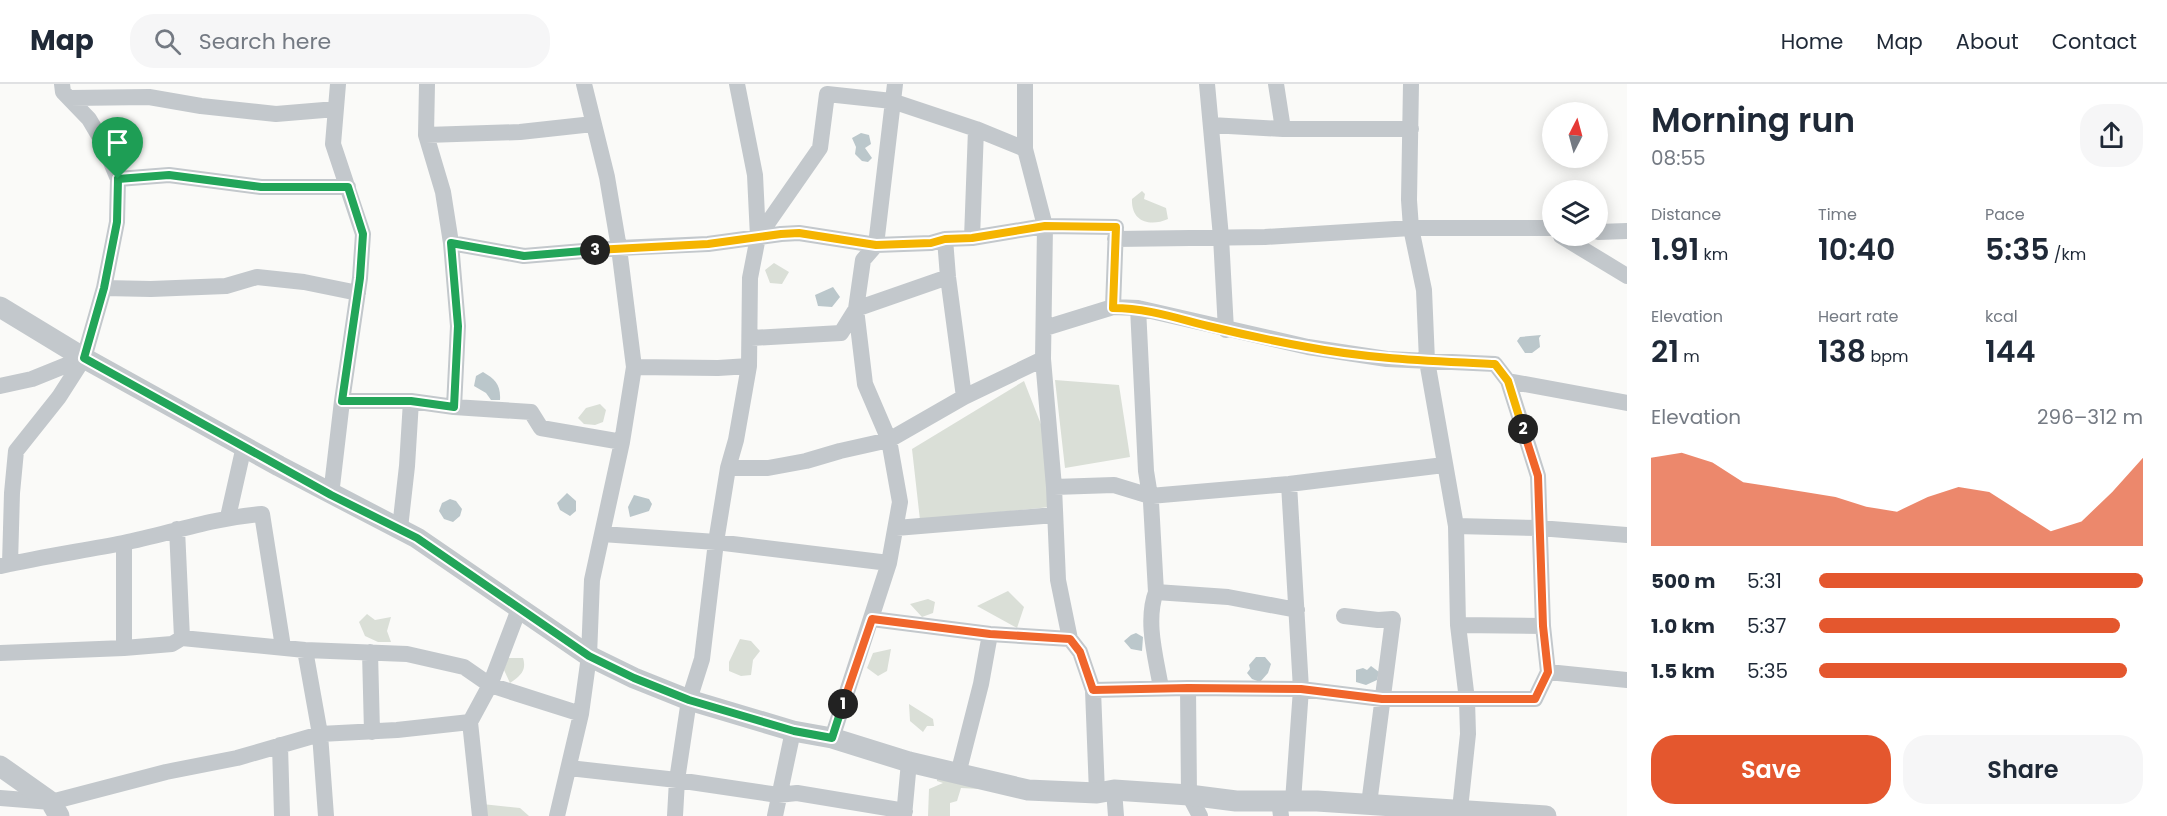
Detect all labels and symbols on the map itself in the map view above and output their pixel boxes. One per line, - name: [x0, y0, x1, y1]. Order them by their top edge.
- north arrow: [1542, 102, 1608, 168]
- pin: [92, 117, 143, 179]
- pin: 3: [580, 235, 610, 265]
- pin: 2: [1508, 414, 1538, 444]
- pin: 1: [828, 689, 858, 719]

